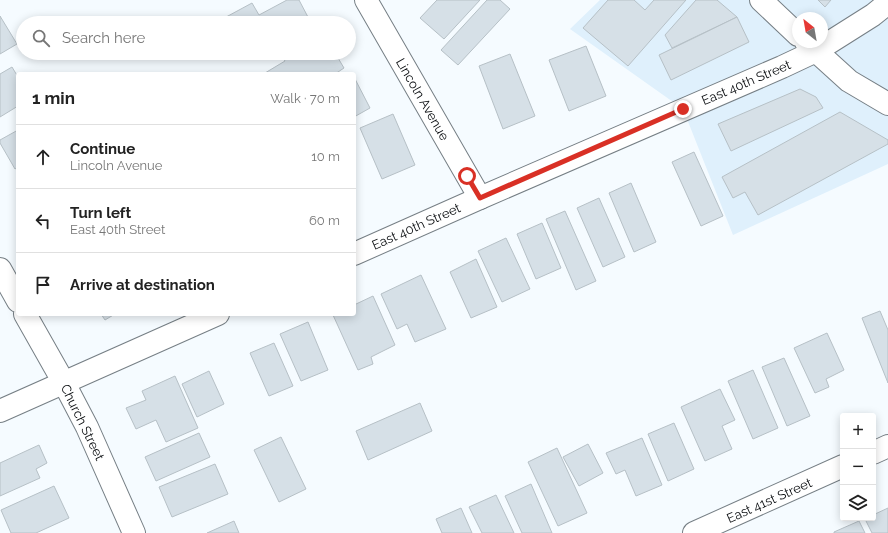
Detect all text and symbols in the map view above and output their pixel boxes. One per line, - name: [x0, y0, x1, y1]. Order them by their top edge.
- north arrow: [792, 12, 828, 48]
- search box: [16, 16, 356, 60]
- icon: search: [30, 27, 52, 49]
- text: Search here: [62, 29, 145, 47]
- street label: Lincoln Avenue: [393, 55, 452, 143]
- street label: East 40th Street: [699, 57, 794, 108]
- text: 1 min: [32, 88, 75, 108]
- text: Walk · 70 m: [270, 91, 340, 106]
- route end: [674, 100, 692, 118]
- text: Continue: [70, 140, 135, 158]
- icon: ahead: [32, 146, 54, 168]
- text: 10 m: [311, 149, 340, 164]
- text: Lincoln Avenue: [70, 158, 162, 173]
- route start: [458, 167, 476, 185]
- street label: East 40th Street: [370, 200, 463, 253]
- text: Turn left: [70, 204, 131, 222]
- icon: left: [32, 210, 54, 232]
- text: 60 m: [309, 213, 340, 228]
- text: East 40th Street: [70, 222, 165, 237]
- icon: arrive: [32, 274, 54, 296]
- text: Arrive at destination: [70, 276, 215, 294]
- street label: Church Street: [58, 382, 108, 463]
- map controls: [840, 413, 876, 521]
- button: +: [840, 413, 876, 449]
- button: −: [840, 449, 876, 485]
- street label: East 41st Street: [724, 475, 815, 526]
- button: layers: [840, 485, 876, 521]

